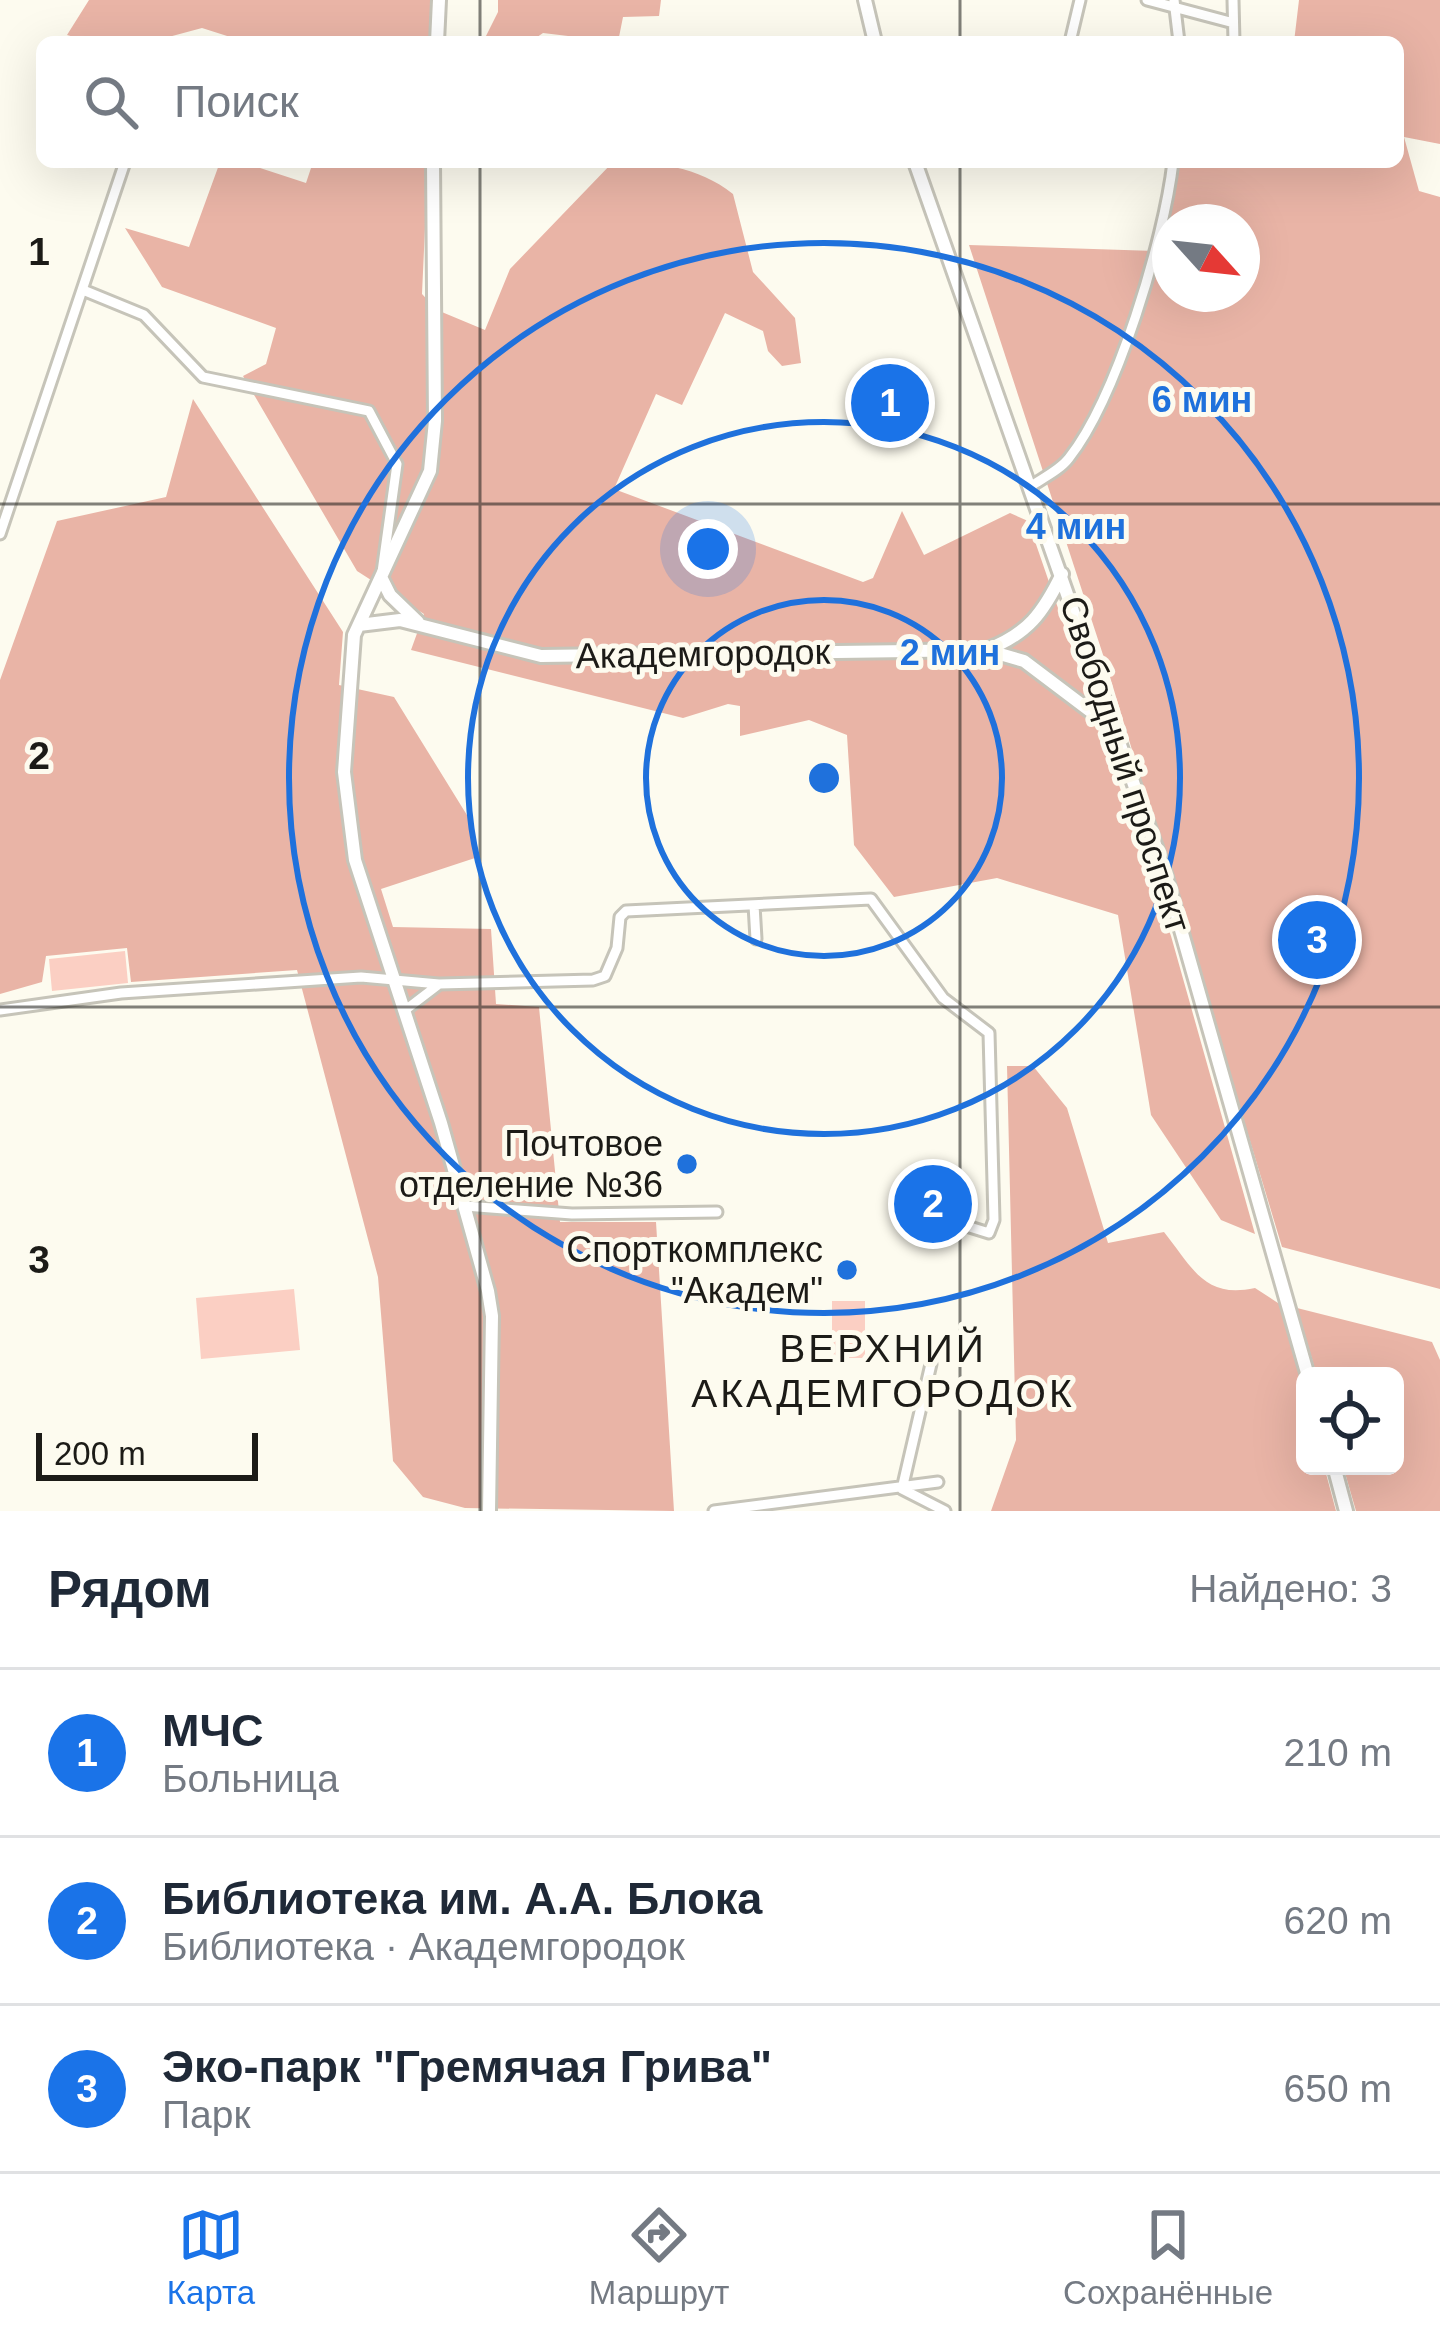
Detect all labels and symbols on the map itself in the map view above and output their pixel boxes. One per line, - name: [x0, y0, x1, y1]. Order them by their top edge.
- north arrow: [1152, 204, 1260, 312]
- text: 1: [28, 230, 50, 273]
- pin: 1: [851, 358, 929, 448]
- text: 6 мин: [1152, 379, 1252, 420]
- text: 4 мин: [1026, 506, 1126, 547]
- your location: [678, 519, 738, 579]
- street label: Свободный проспект: [1052, 591, 1199, 937]
- street label: Академгородок: [575, 631, 831, 676]
- text: 2 мин: [900, 632, 1000, 673]
- text: 2: [28, 734, 50, 777]
- centre of rings: [803, 757, 845, 799]
- pin: 3: [1278, 895, 1356, 985]
- place label: Почтовое отделение №36: [399, 1123, 663, 1205]
- marker: Почтовое отделение №36: [674, 1151, 700, 1177]
- pin: 2: [894, 1159, 972, 1249]
- place label: Спорткомплекс "Академ": [566, 1229, 823, 1311]
- text: 3: [28, 1238, 50, 1281]
- marker: Спорткомплекс "Академ": [834, 1257, 860, 1283]
- district label: ВЕРХНИЙ АКАДЕМГОРОДОК: [691, 1326, 1075, 1415]
- scale bar: [36, 1427, 258, 1480]

